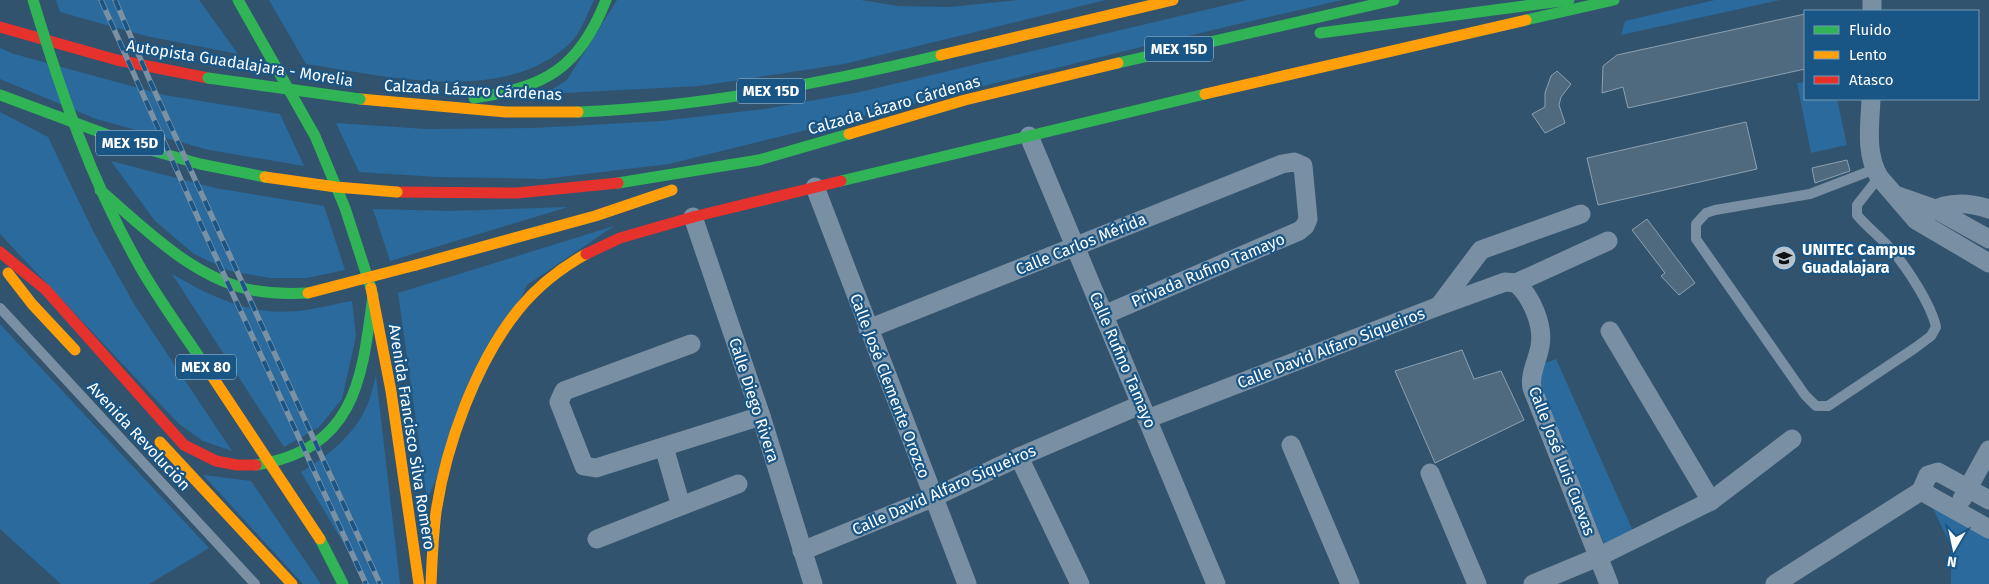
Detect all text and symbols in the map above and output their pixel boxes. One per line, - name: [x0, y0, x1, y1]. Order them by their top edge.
- legend: [1804, 10, 1979, 100]
- text: Fluido: [1849, 21, 1891, 39]
- street label: Autopista Guadalajara - Morelia: [125, 36, 355, 90]
- road number: MEX 15D: [1145, 36, 1213, 62]
- text: Lento: [1849, 46, 1887, 64]
- street label: Calzada Lázaro Cárdenas: [806, 71, 982, 139]
- text: Atasco: [1849, 71, 1894, 89]
- street label: Calzada Lázaro Cárdenas: [383, 76, 563, 104]
- road number: MEX 15D: [737, 78, 805, 104]
- road number: MEX 15D: [96, 130, 164, 156]
- street label: Calle Carlos Mérida: [1013, 209, 1149, 279]
- street label: Privada Rufino Tamayo: [1128, 229, 1288, 311]
- place label: UNITEC Campus Guadalajara: [1802, 240, 1916, 277]
- school or university icon: UNITEC Campus Guadalajara: [1771, 245, 1797, 271]
- street label: Calle Rufino Tamayo: [1086, 289, 1160, 431]
- street label: Calle José Clemente Orozco: [846, 291, 934, 481]
- street label: Calle David Alfaro Siqueiros: [1235, 303, 1427, 393]
- street label: Avenida Francisco Silva Romero: [385, 323, 439, 551]
- street label: Calle Diego Rivera: [725, 335, 783, 465]
- road number: MEX 80: [176, 354, 236, 380]
- street label: Avenida Revolución: [84, 378, 194, 494]
- street label: Calle José Luis Cuevas: [1525, 384, 1599, 538]
- street label: Calle David Alfaro Siqueiros: [849, 441, 1039, 539]
- north arrow: [1929, 524, 1979, 574]
- text: N: [1946, 552, 1958, 570]

